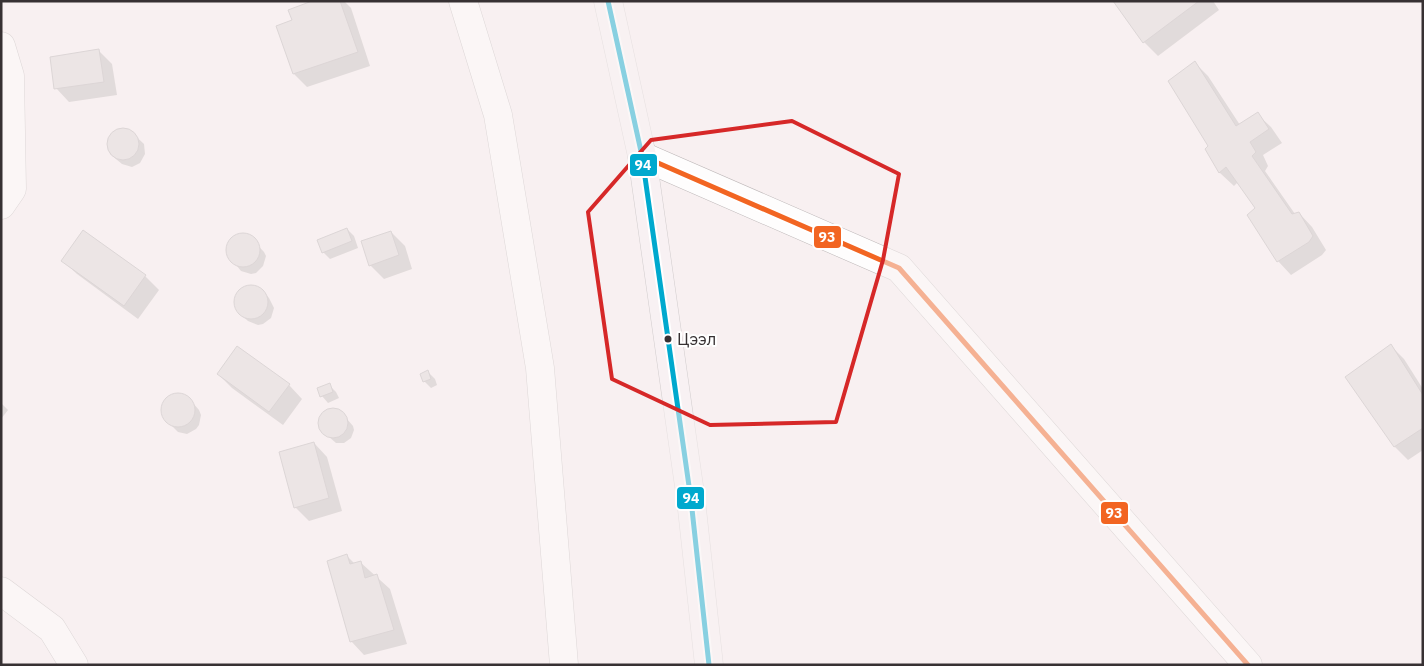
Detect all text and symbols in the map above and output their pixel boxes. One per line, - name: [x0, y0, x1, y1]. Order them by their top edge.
- line badge: 94: [629, 153, 658, 177]
- text: 94: [635, 156, 651, 174]
- line badge: 93: [813, 225, 842, 249]
- text: 93: [819, 228, 835, 246]
- place label: Цээл: [677, 328, 716, 350]
- marker: Цээл: [663, 334, 673, 344]
- line badge: 94: [676, 486, 705, 510]
- text: 94: [683, 489, 699, 507]
- line badge: 93: [1100, 501, 1129, 525]
- text: 93: [1106, 504, 1122, 522]

